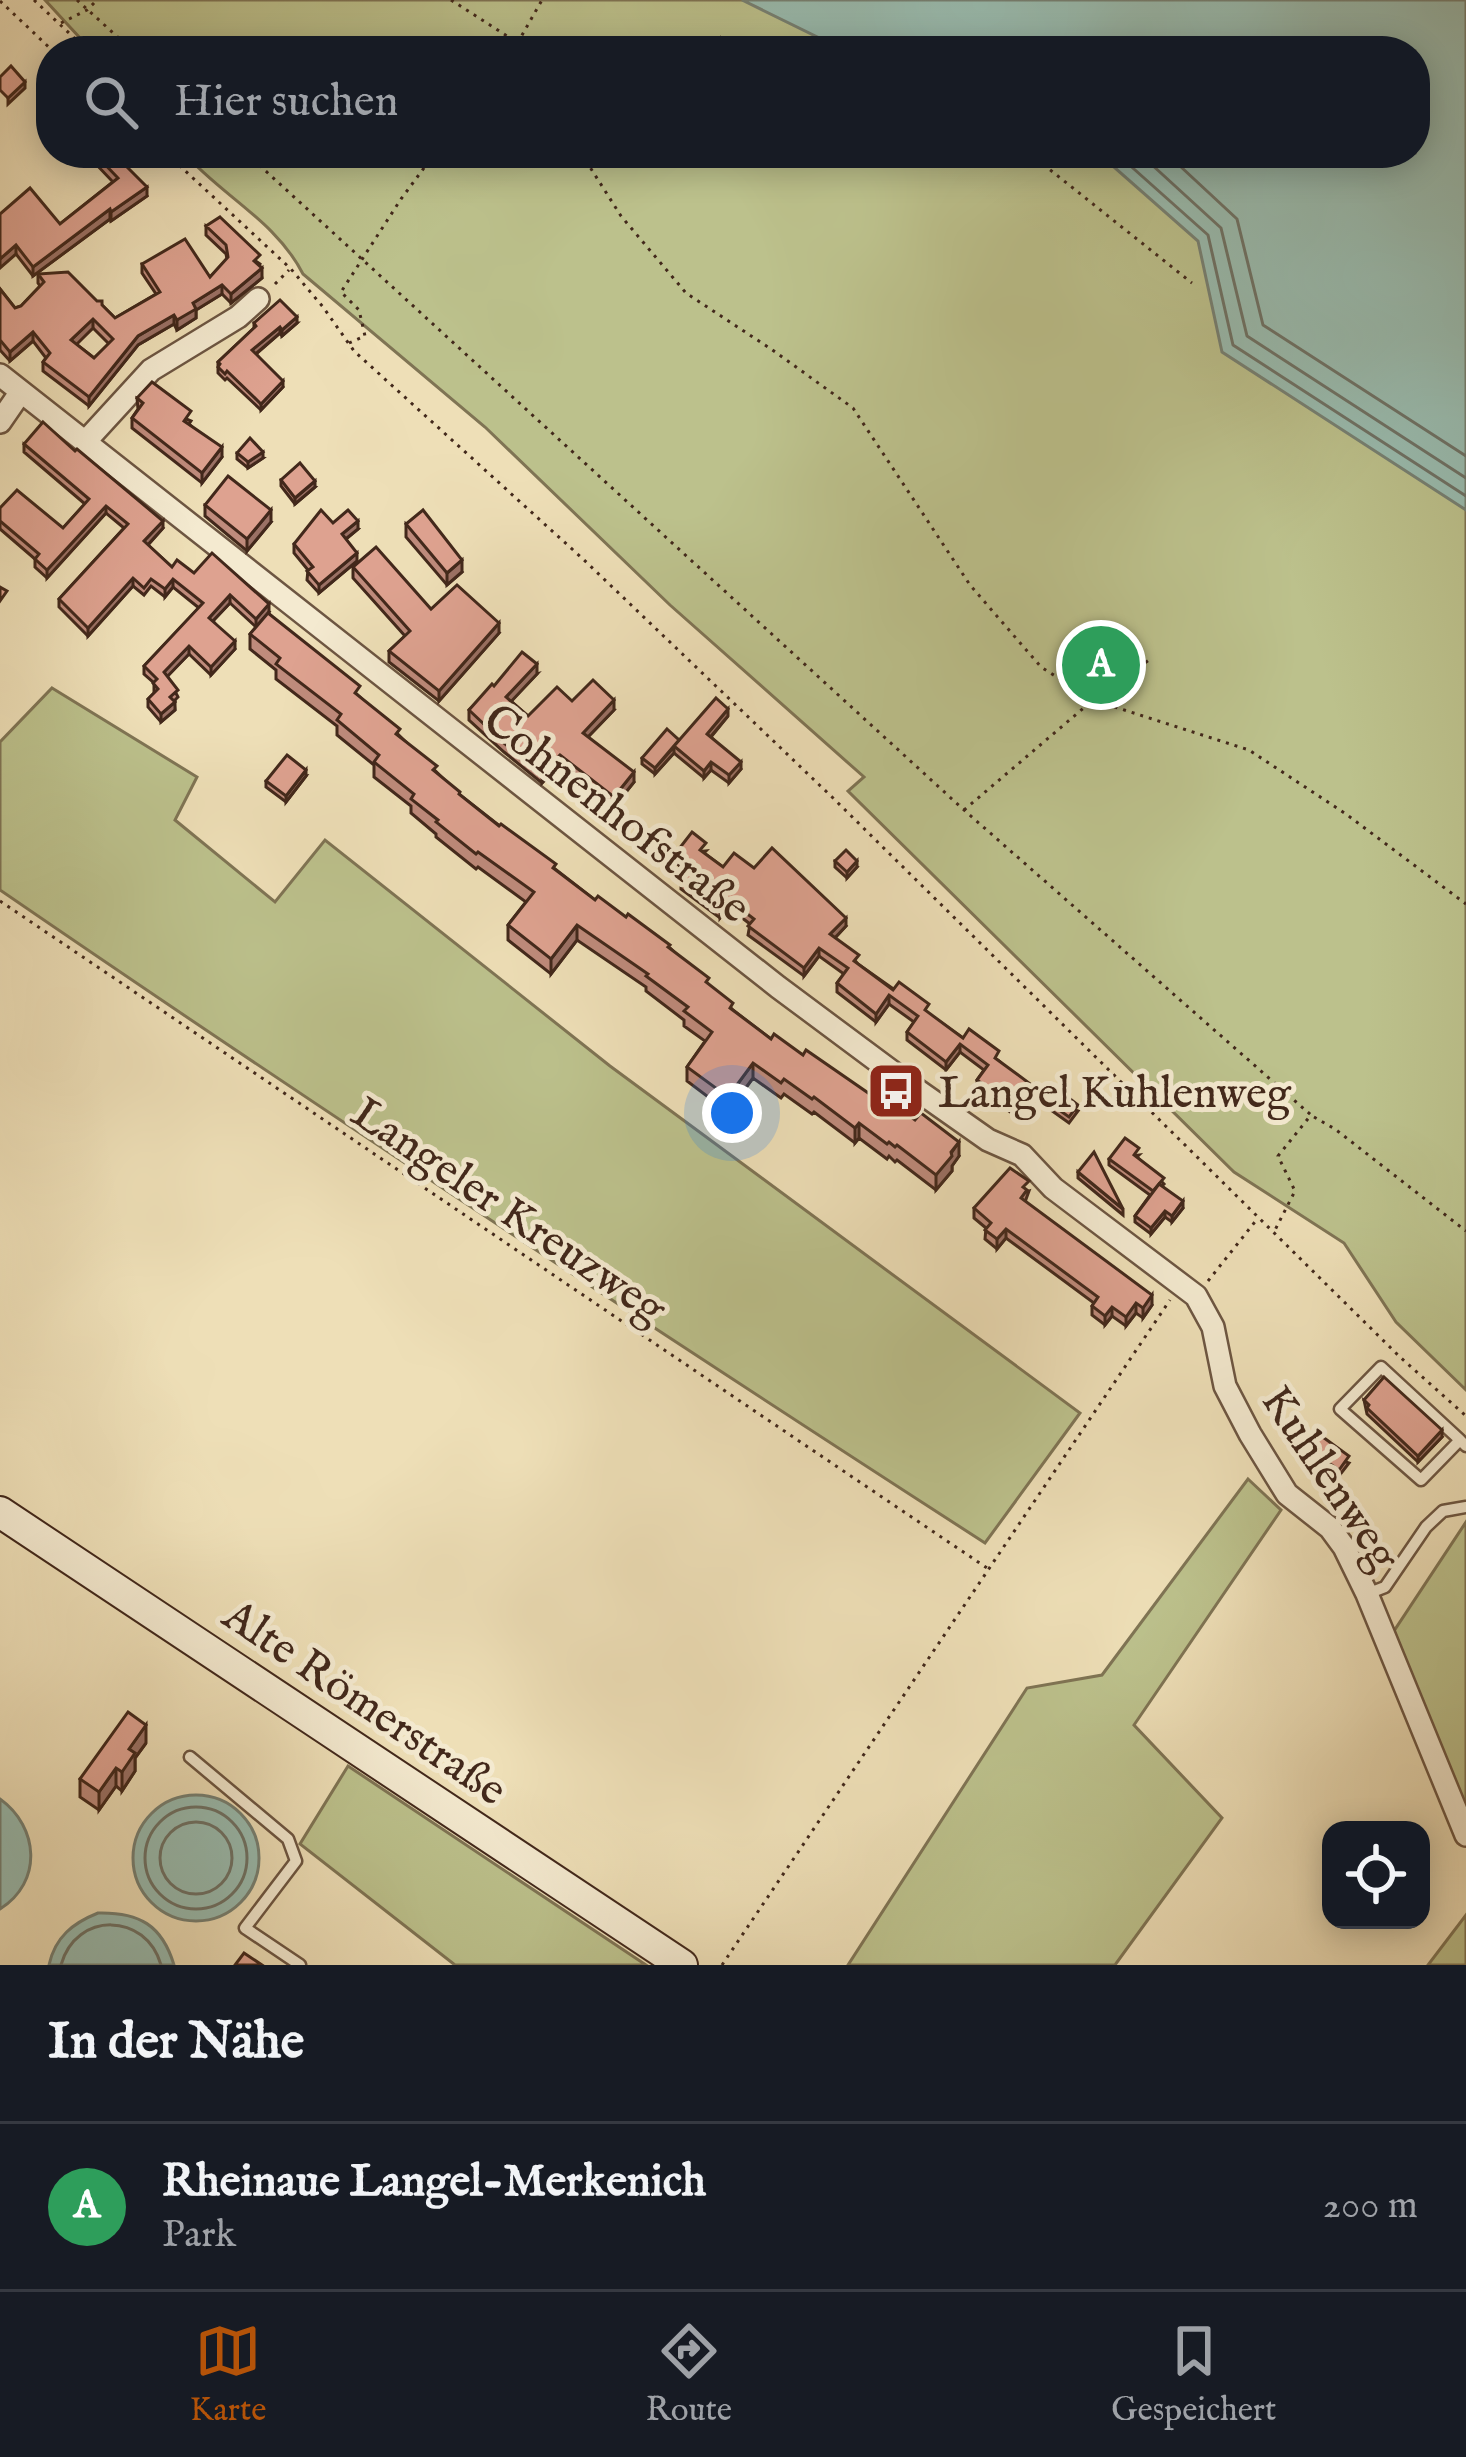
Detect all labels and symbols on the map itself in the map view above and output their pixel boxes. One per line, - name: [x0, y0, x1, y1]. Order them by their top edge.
- pin: A: [1062, 620, 1140, 710]
- street label: Cohnenhofstraße: [471, 693, 761, 937]
- bus stop icon: Langel Kuhlenweg: [865, 1060, 927, 1122]
- place label: Langel Kuhlenweg: [938, 1066, 1292, 1123]
- your location: [702, 1083, 762, 1143]
- street label: Langeler Kreuzweg: [340, 1085, 677, 1339]
- street label: Kuhlenweg: [1247, 1376, 1412, 1583]
- street label: Alte Römerstraße: [211, 1588, 517, 1820]

